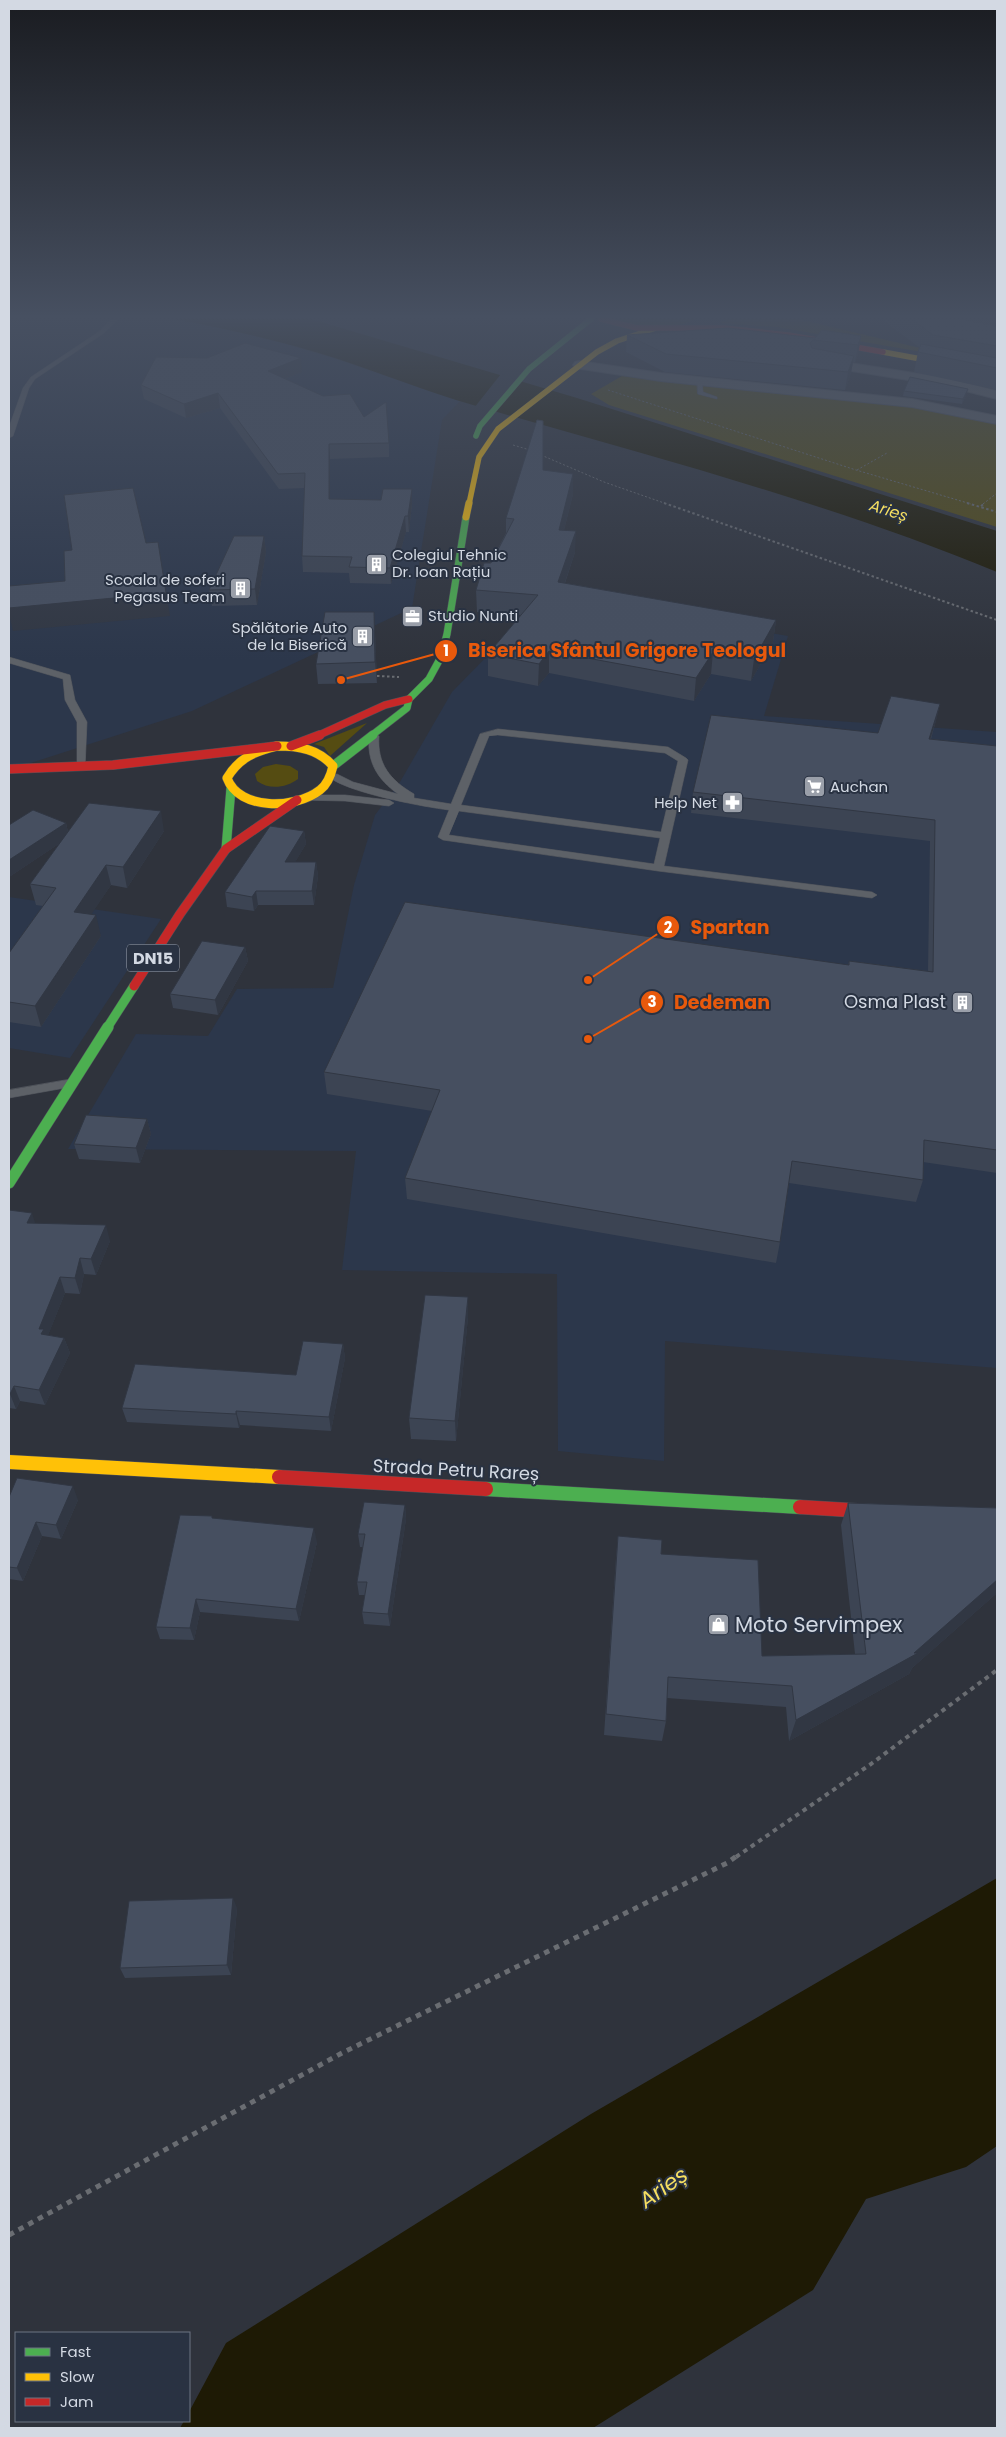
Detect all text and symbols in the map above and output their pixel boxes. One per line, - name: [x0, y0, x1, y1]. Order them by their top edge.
- water label: Arieș: [866, 493, 911, 527]
- place label: Colegiul Tehnic Dr. Ioan Rațiu: [392, 544, 507, 582]
- building icon: Colegiul Tehnic Dr. Ioan Rațiu: [364, 552, 388, 576]
- place label: Scoala de soferi Pegasus Team: [105, 569, 225, 607]
- building icon: Scoala de soferi Pegasus Team: [229, 577, 253, 601]
- office icon: Studio Nunti: [400, 604, 424, 628]
- place label: Studio Nunti: [428, 605, 518, 626]
- place label: Spălătorie Auto de la Biserică: [232, 617, 347, 655]
- building icon: Spălătorie Auto de la Biserică: [351, 625, 375, 649]
- callout: Biserica Sfântul Grigore Teologul: [433, 634, 796, 668]
- text: Biserica Sfântul Grigore Teologul: [468, 637, 786, 664]
- text: 1: [443, 640, 449, 661]
- supermarket icon: Auchan: [802, 775, 826, 799]
- place label: Auchan: [830, 776, 888, 797]
- pharmacy icon: Help Net: [721, 791, 745, 815]
- place label: Help Net: [654, 792, 717, 813]
- callout: Spartan: [656, 910, 780, 944]
- text: Spartan: [690, 914, 770, 941]
- text: 2: [664, 917, 673, 938]
- road number: DN15: [127, 944, 179, 971]
- callout: Dedeman: [639, 985, 780, 1019]
- text: Dedeman: [674, 989, 770, 1016]
- place label: Osma Plast: [844, 989, 946, 1014]
- building icon: Osma Plast: [950, 990, 974, 1014]
- text: 3: [647, 991, 657, 1012]
- street label: Strada Petru Rareș: [372, 1453, 540, 1486]
- place label: Moto Servimpex: [735, 1610, 902, 1639]
- shop icon: Moto Servimpex: [707, 1613, 731, 1637]
- water label: Arieș: [632, 2159, 694, 2216]
- legend: [15, 2332, 190, 2422]
- text: Fast: [60, 2341, 91, 2362]
- text: Slow: [60, 2366, 95, 2387]
- text: Jam: [60, 2391, 94, 2412]

